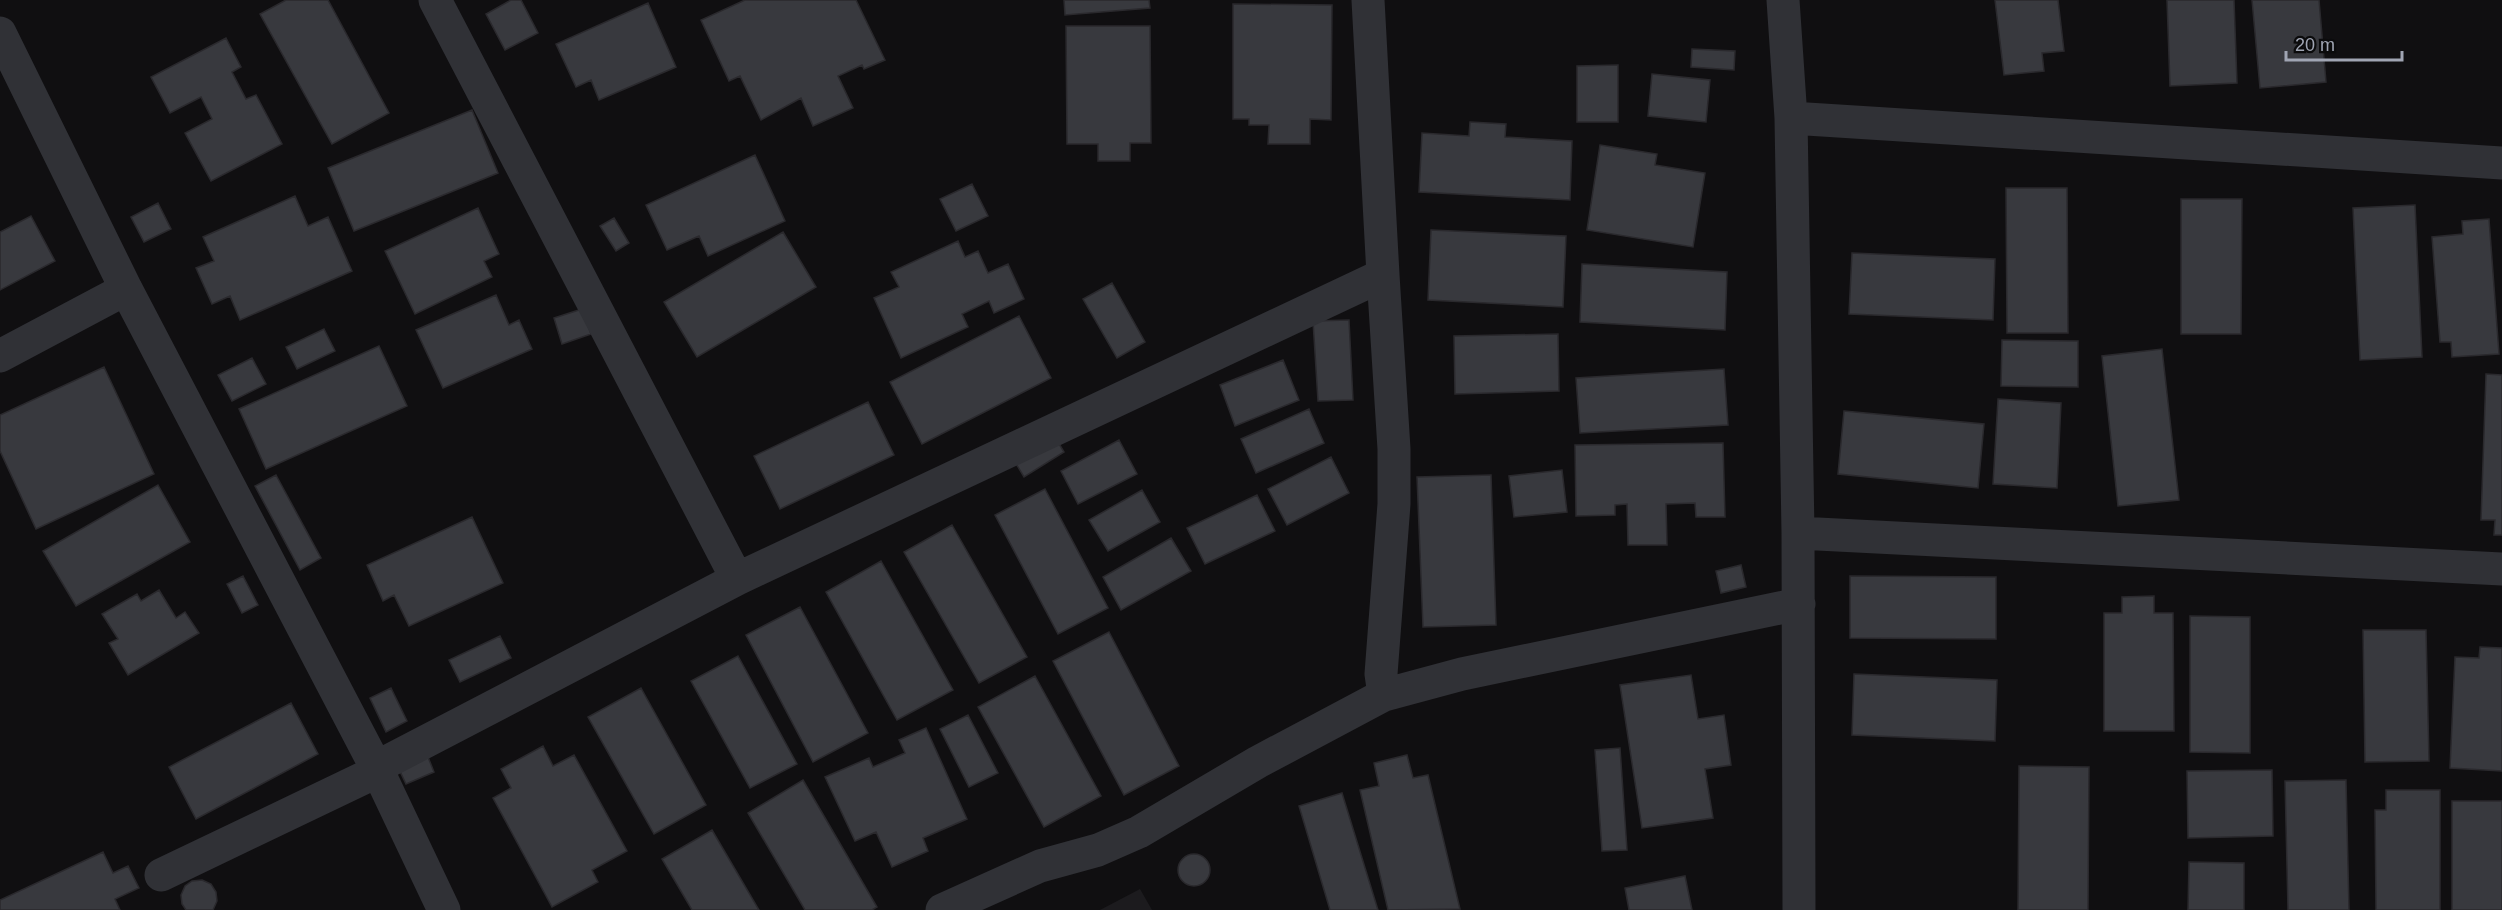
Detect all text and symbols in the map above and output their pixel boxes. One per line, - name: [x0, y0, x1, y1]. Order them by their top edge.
- scale bar: [2286, 24, 2402, 62]
- text: 20 m: [2295, 35, 2335, 55]

